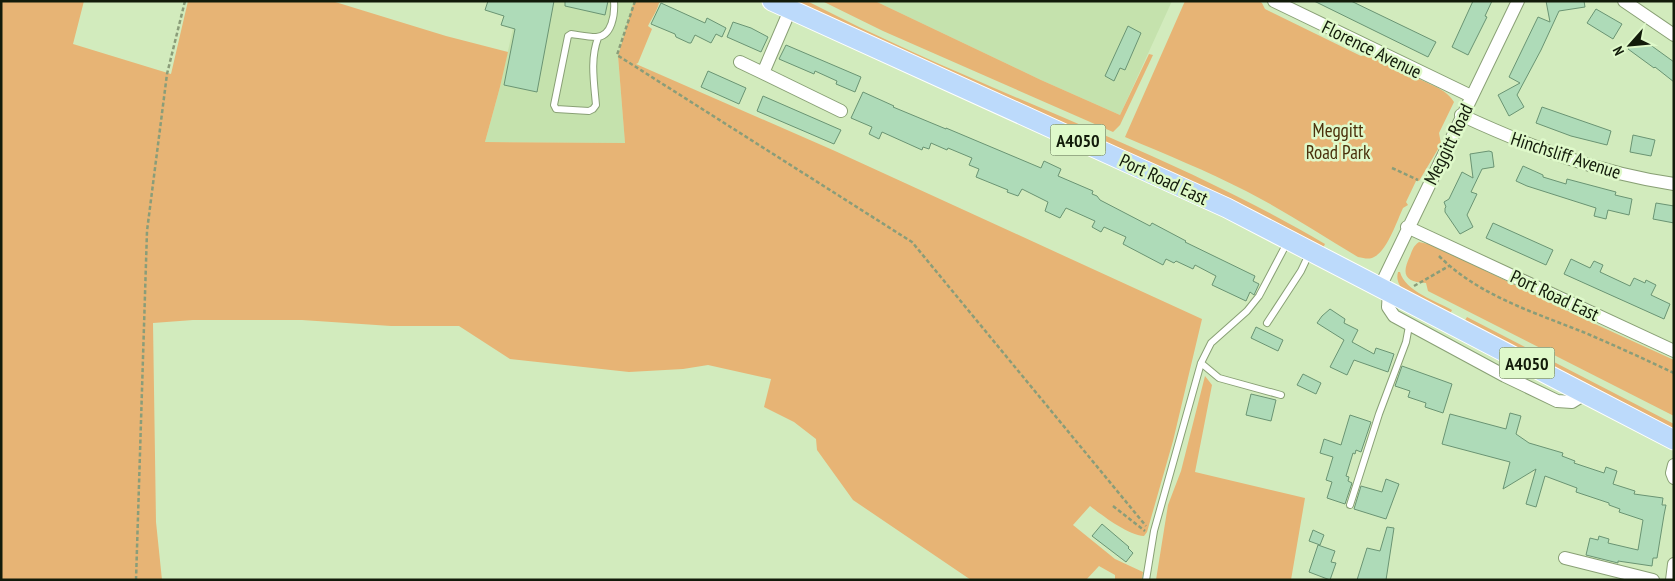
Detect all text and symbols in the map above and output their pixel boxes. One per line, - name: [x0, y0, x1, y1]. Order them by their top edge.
- street label: Florence Avenue: [1318, 15, 1426, 83]
- north arrow: [1605, 20, 1655, 70]
- text: N: [1609, 43, 1628, 58]
- street label: Meggitt Road: [1418, 100, 1478, 188]
- park label: Meggitt Road Park: [1306, 118, 1371, 164]
- road number: A4050: [1050, 124, 1106, 156]
- street label: Hinchsliff Avenue: [1508, 126, 1624, 184]
- street label: Port Road East: [1116, 148, 1213, 210]
- street label: Port Road East: [1507, 264, 1604, 326]
- road number: A4050: [1500, 348, 1554, 378]

